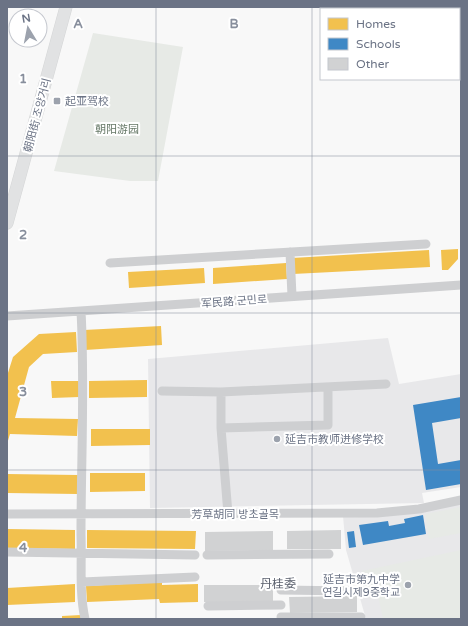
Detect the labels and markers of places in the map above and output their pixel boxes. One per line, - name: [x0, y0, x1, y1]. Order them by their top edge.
- place label: 起亚驾校: [65, 95, 109, 108]
- marker: 起亚驾校: [52, 96, 62, 106]
- place label: 延吉市教师进修学校: [285, 433, 384, 446]
- marker: 延吉市教师进修学校: [272, 434, 282, 444]
- place label: 延吉市第九中学 연길시제9중학교: [322, 573, 400, 599]
- marker: 延吉市第九中学 연길시제9중학교: [403, 580, 413, 590]

